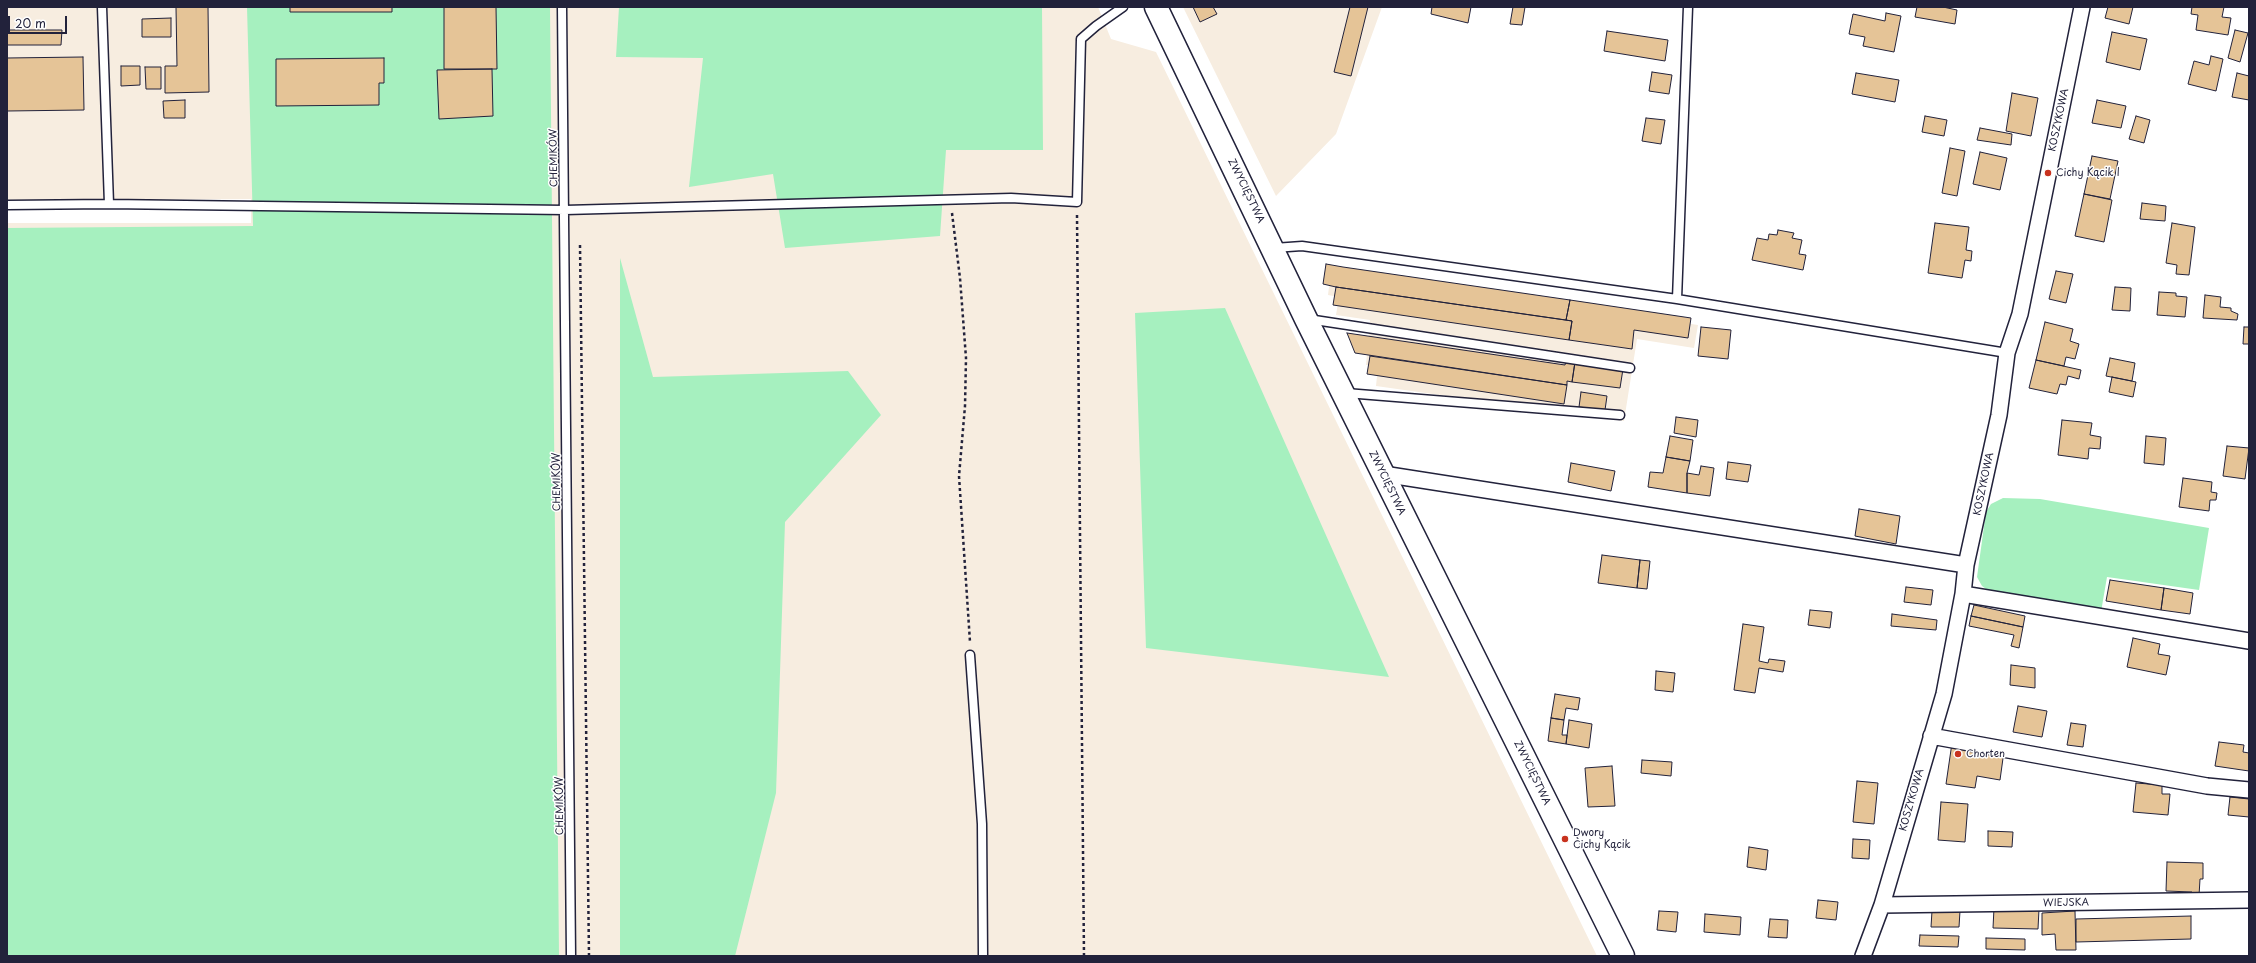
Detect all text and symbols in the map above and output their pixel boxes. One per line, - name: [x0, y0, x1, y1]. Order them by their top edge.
- scale bar: [10, 8, 69, 34]
- text: 20 m: [15, 14, 46, 32]
- street label: KOSZYKOWA: [2046, 87, 2072, 153]
- street label: CHEMIKÓW: [547, 129, 561, 187]
- street label: ZWYCIĘSTWA: [1225, 157, 1267, 225]
- place label: Cichy Kącik I: [2056, 167, 2120, 179]
- marker: Cichy Kącik I: [2043, 168, 2053, 178]
- street label: ZWYCIĘSTWA: [1366, 449, 1408, 517]
- street label: KOSZYKOWA: [1971, 451, 1997, 517]
- street label: CHEMIKÓW: [551, 453, 563, 511]
- street label: ZWYCIĘSTWA: [1511, 739, 1553, 807]
- place label: Chorten: [1966, 748, 2005, 760]
- marker: Chorten: [1953, 749, 1963, 759]
- street label: KOSZYKOWA: [1897, 767, 1927, 833]
- street label: CHEMIKÓW: [554, 777, 566, 835]
- place label: Dwory Cichy Kącik: [1573, 827, 1631, 850]
- marker: Dwory Cichy Kącik: [1560, 834, 1570, 844]
- street label: WIEJSKA: [2043, 897, 2089, 909]

